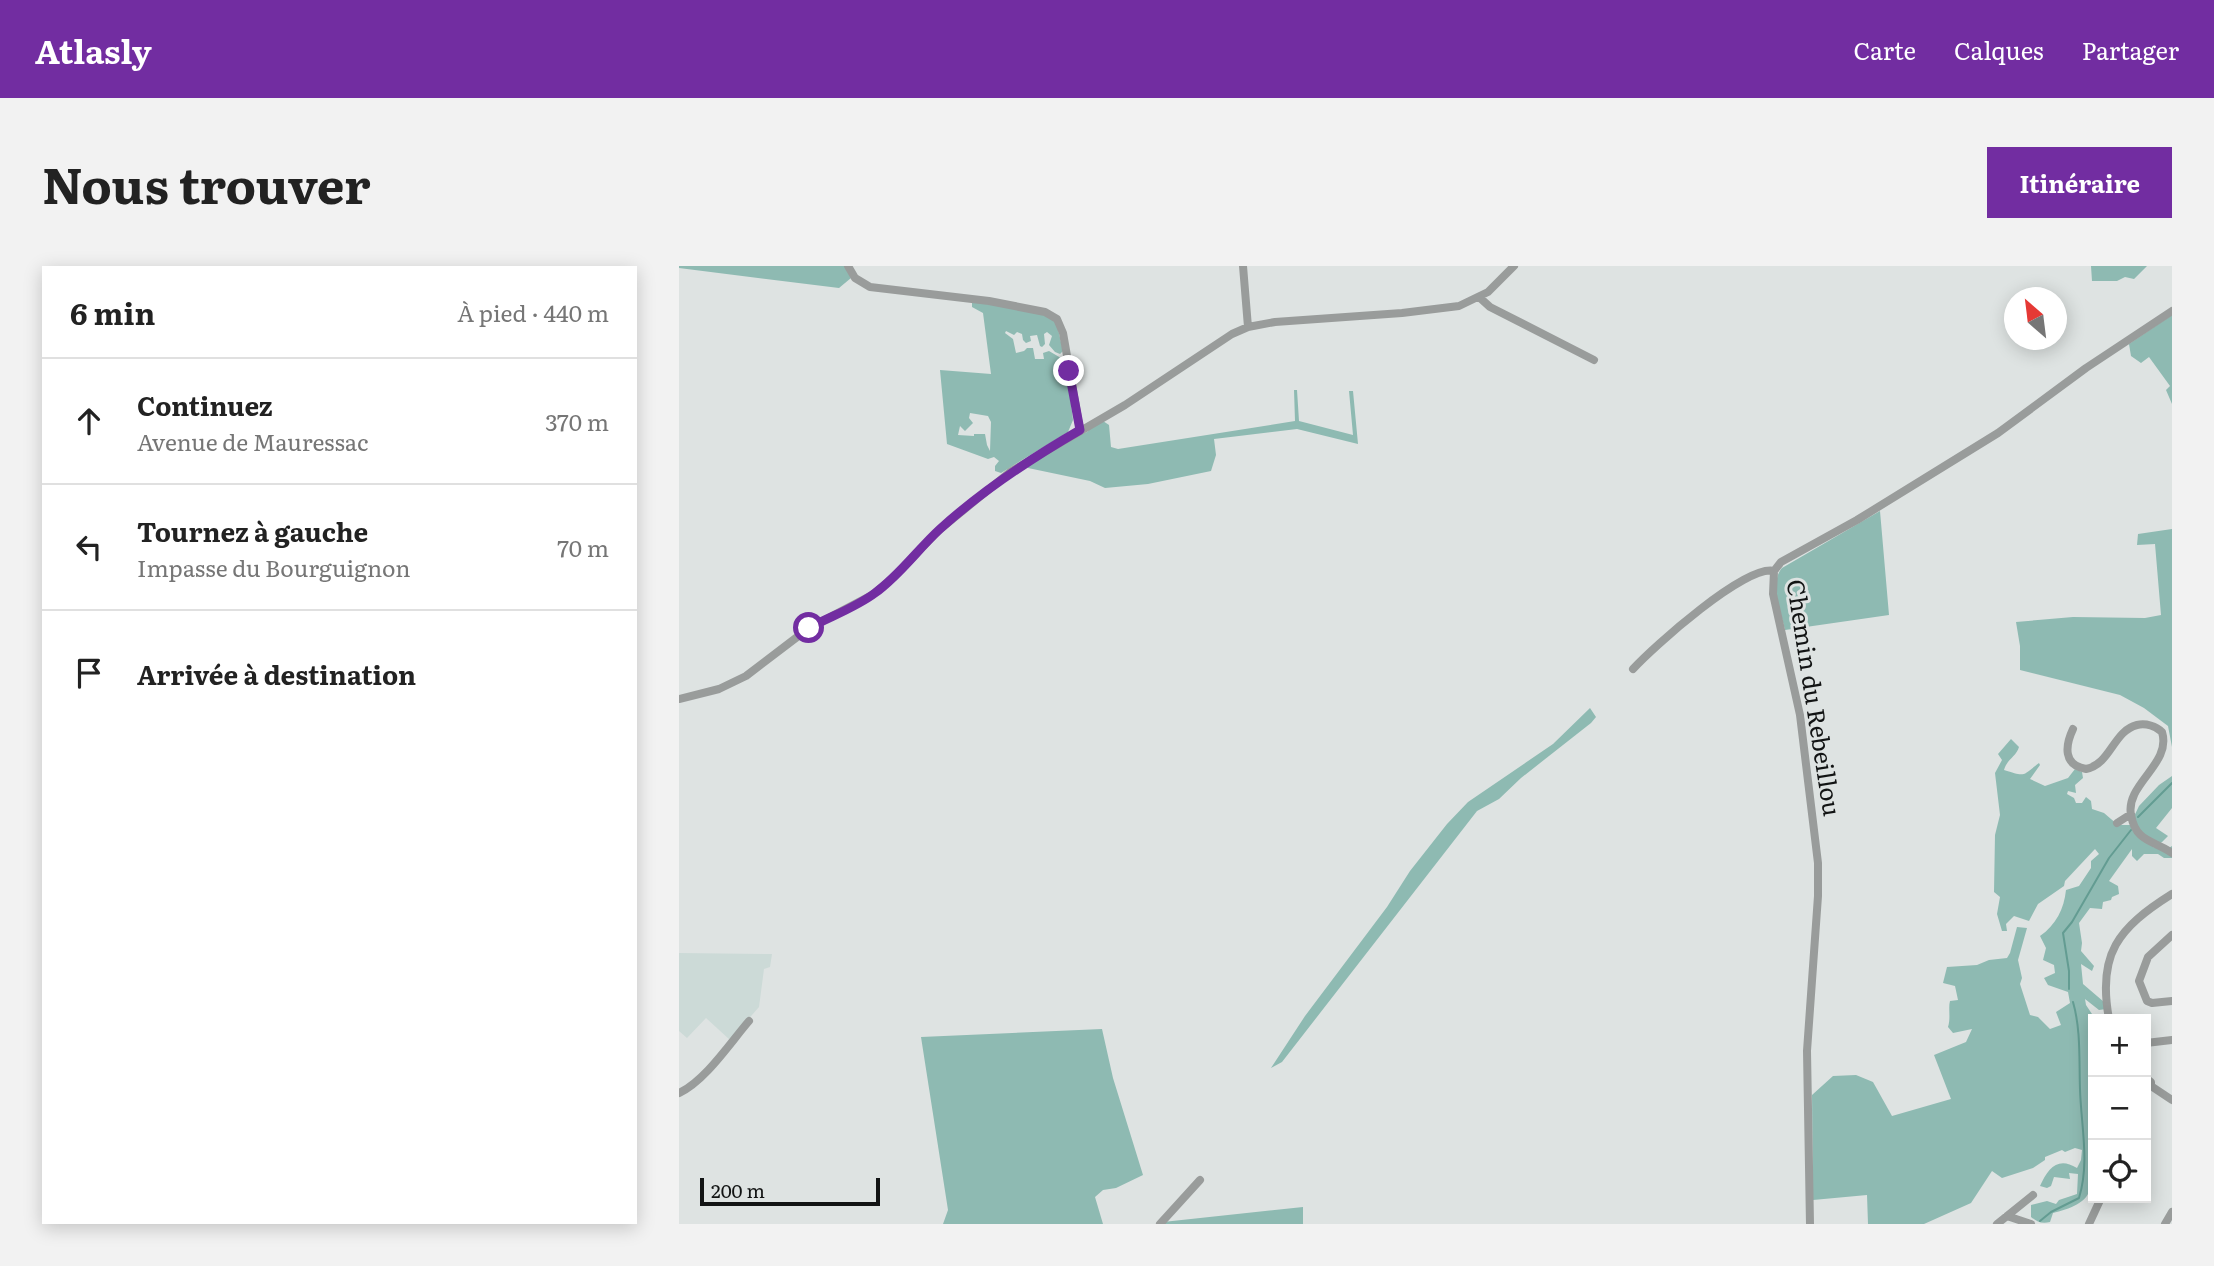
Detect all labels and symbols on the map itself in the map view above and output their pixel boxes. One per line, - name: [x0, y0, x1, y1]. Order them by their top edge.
- north arrow: [2004, 287, 2067, 350]
- route end: [1053, 355, 1084, 386]
- street label: Chemin du Rebeillou: [1779, 577, 1851, 818]
- route start: [793, 612, 824, 643]
- scale bar: [700, 1175, 880, 1207]

